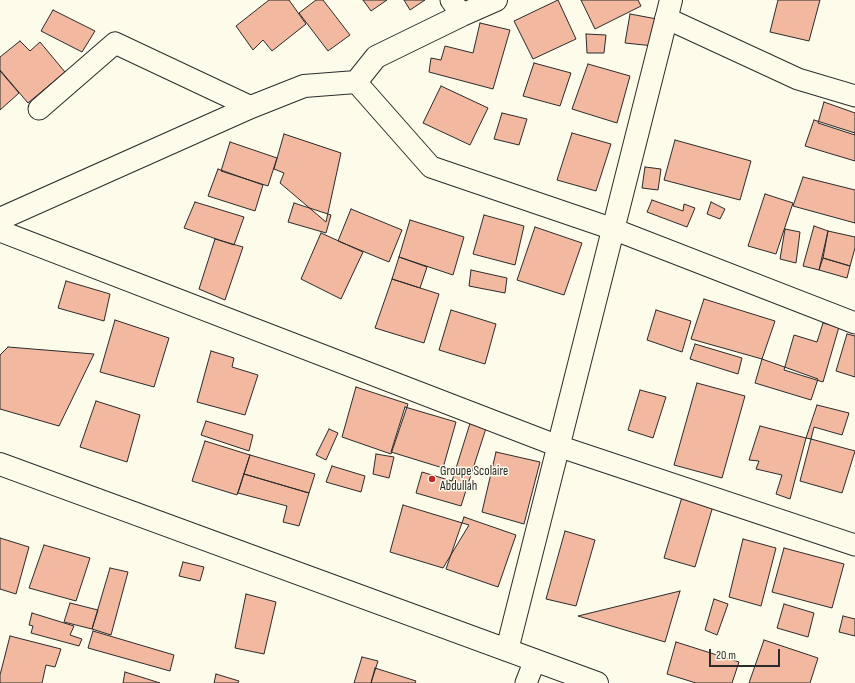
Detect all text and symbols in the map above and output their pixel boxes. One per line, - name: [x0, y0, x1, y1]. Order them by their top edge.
- place label: Groupe Scolaire Abdullah: [440, 464, 508, 495]
- marker: Groupe Scolaire Abdullah: [427, 474, 437, 484]
- scale bar: [711, 641, 782, 667]
- text: 20 m: [716, 648, 736, 663]

